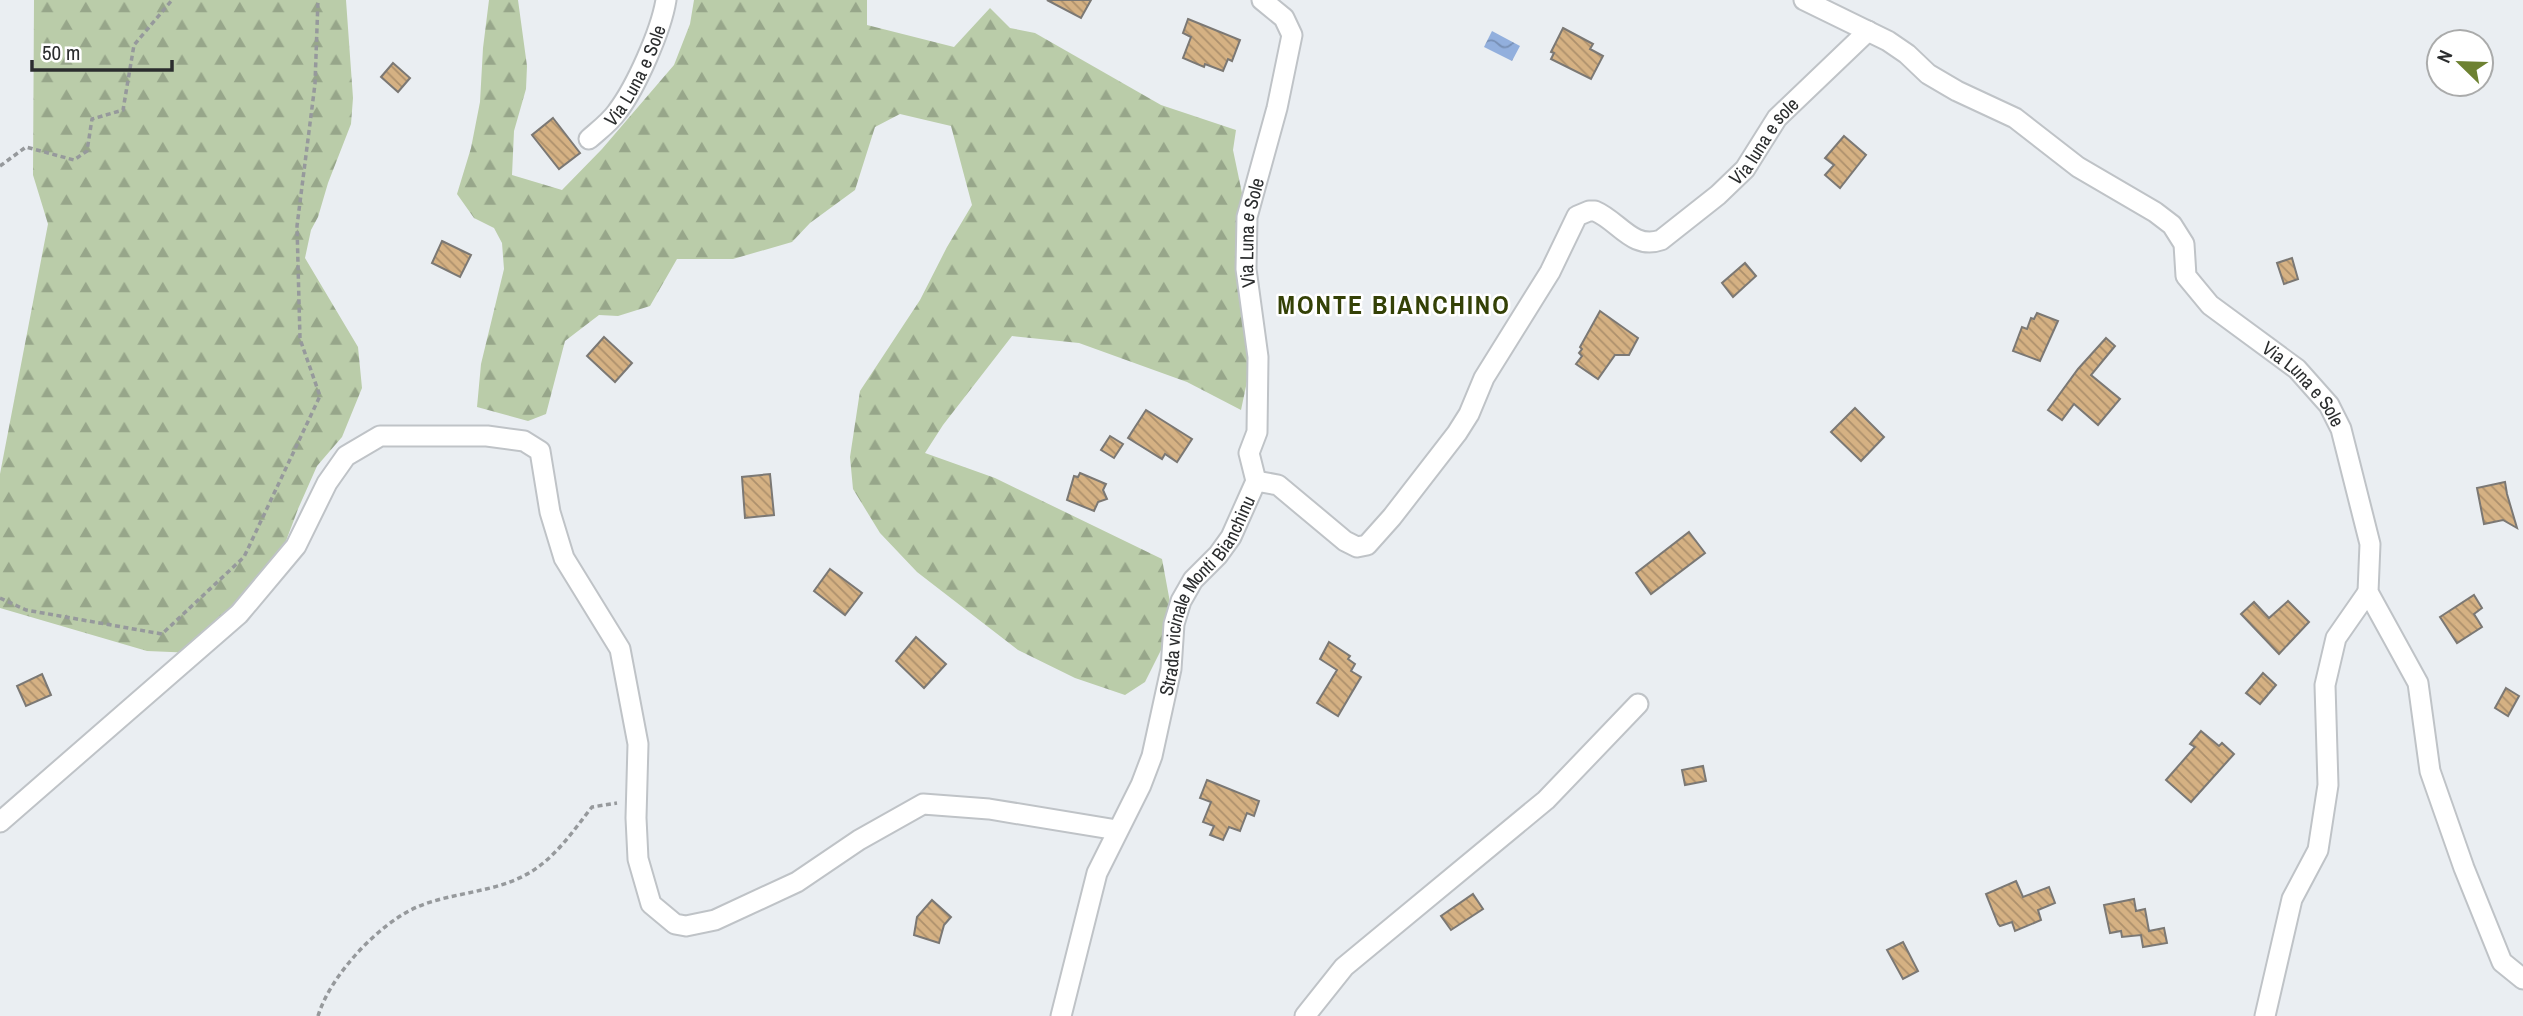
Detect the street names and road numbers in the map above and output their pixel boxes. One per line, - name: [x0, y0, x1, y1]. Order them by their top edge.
- street label: Via Luna e Sole: [598, 21, 672, 132]
- street label: Via luna e sole: [1723, 91, 1804, 191]
- street label: Via Luna e Sole: [1233, 175, 1270, 289]
- street label: Via Luna e Sole: [2257, 335, 2351, 431]
- street label: Strada vicinale Monti Bianchinu: [1153, 491, 1261, 698]

